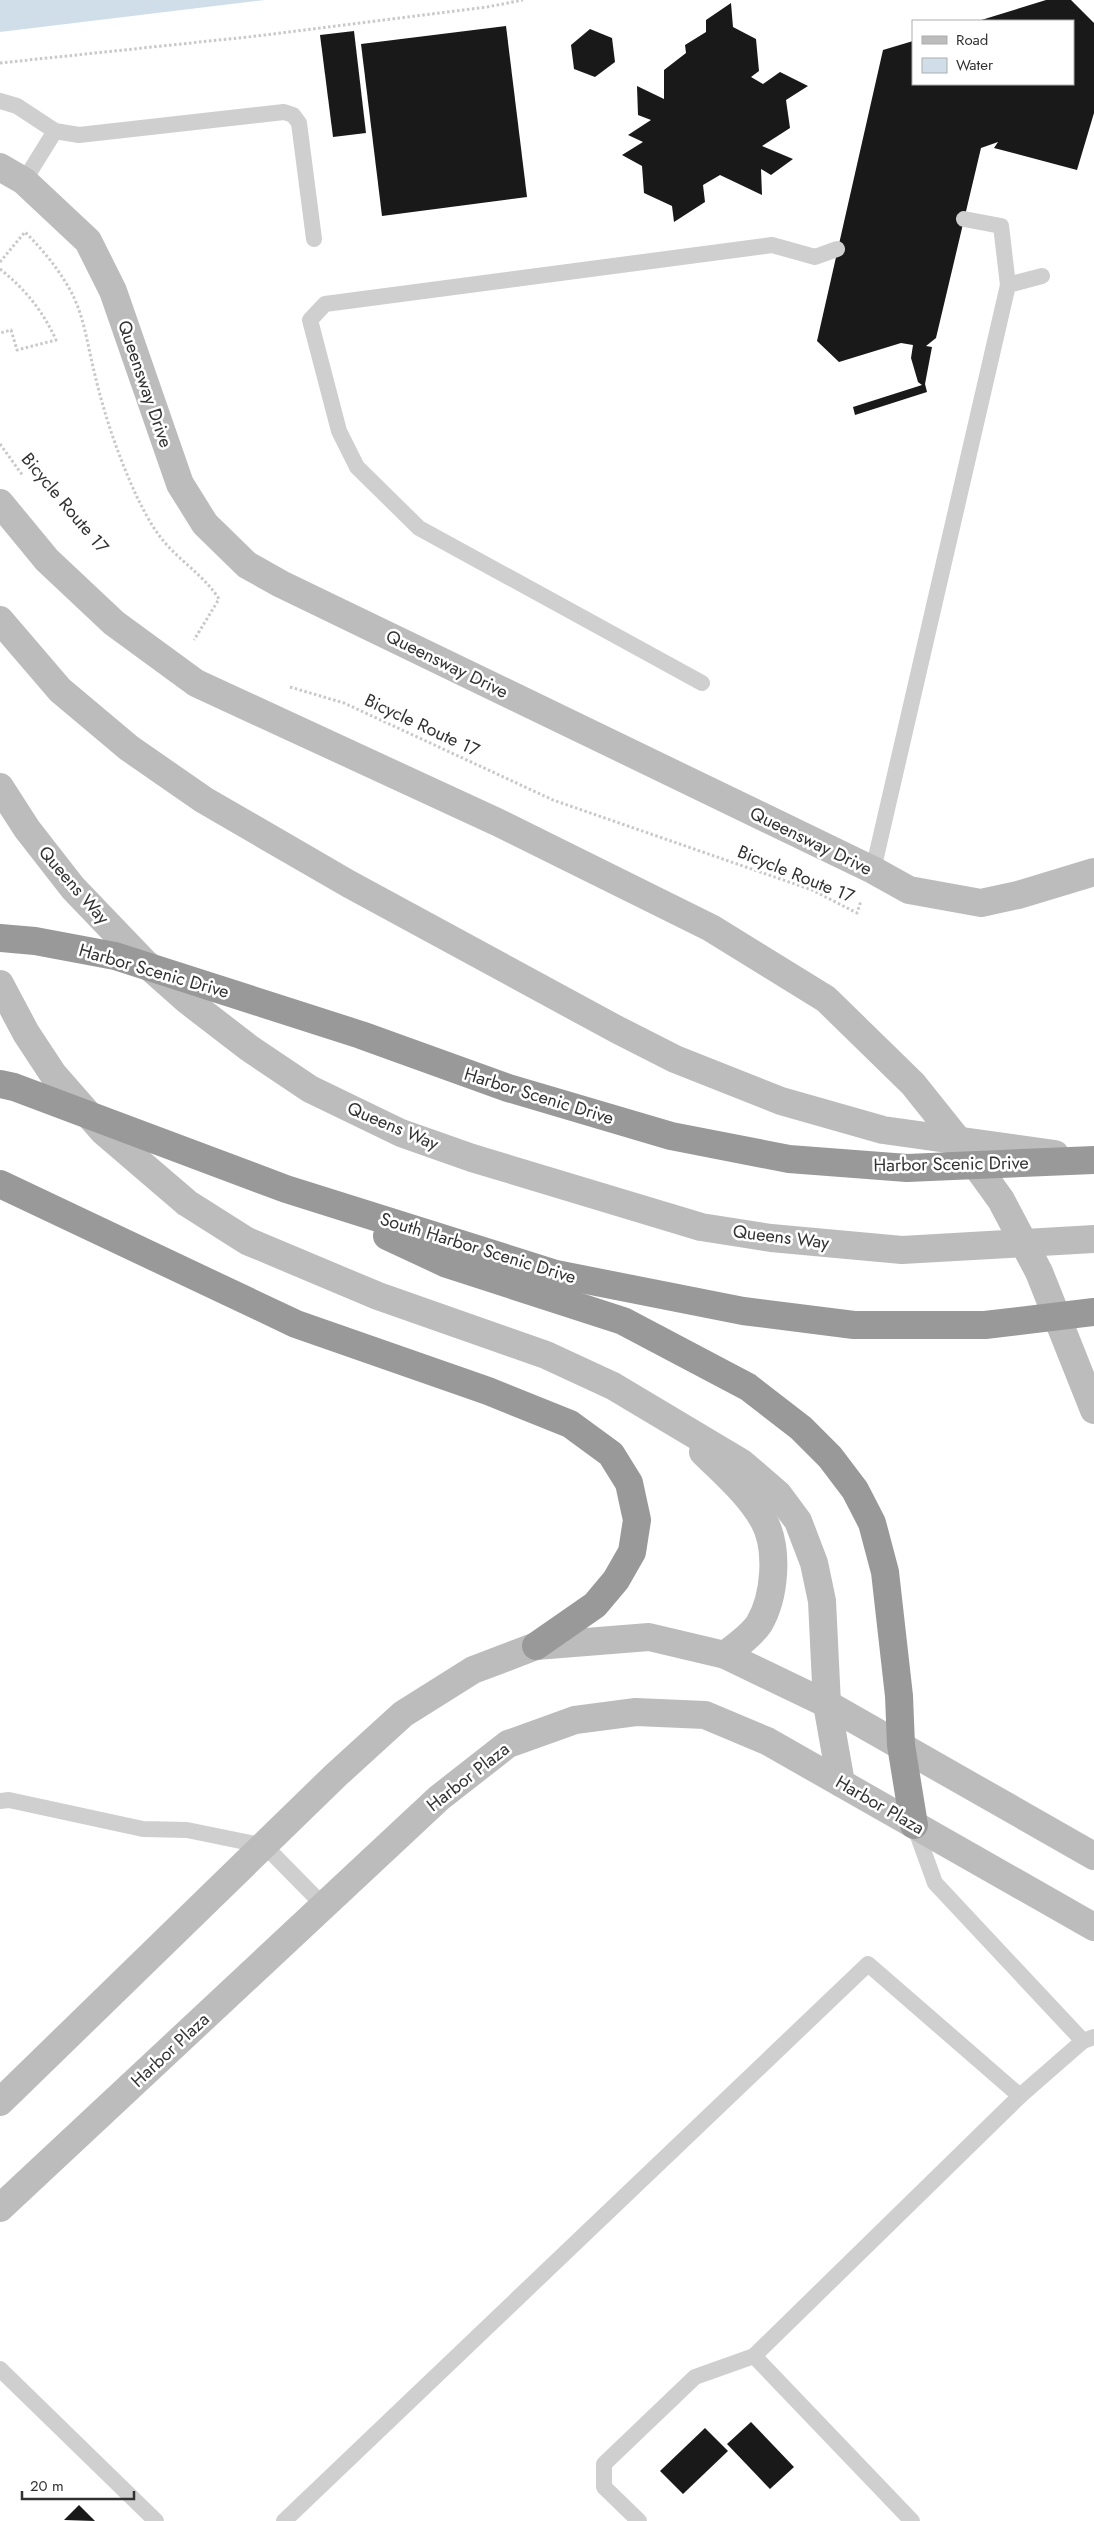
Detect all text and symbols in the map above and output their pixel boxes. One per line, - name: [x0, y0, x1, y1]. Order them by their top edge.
- legend: [912, 20, 1074, 85]
- text: Road: [956, 29, 988, 51]
- text: Water: [956, 54, 994, 76]
- street label: Queensway Drive: [111, 317, 179, 451]
- street label: Bicycle Route 17: [15, 447, 115, 559]
- street label: Queensway Drive: [382, 623, 512, 705]
- street label: Bicycle Route 17: [360, 687, 484, 763]
- street label: Queensway Drive: [746, 800, 876, 882]
- street label: Bicycle Route 17: [734, 839, 859, 910]
- street label: Queens Way: [32, 840, 116, 930]
- street label: Harbor Scenic Drive: [76, 937, 232, 1005]
- street label: Harbor Scenic Drive: [461, 1061, 617, 1131]
- street label: Queens Way: [343, 1095, 443, 1157]
- street label: Harbor Scenic Drive: [873, 1150, 1029, 1178]
- street label: South Harbor Scenic Drive: [377, 1206, 579, 1290]
- street label: Queens Way: [731, 1218, 831, 1256]
- street label: Harbor Plaza: [421, 1736, 515, 1818]
- street label: Harbor Plaza: [831, 1769, 929, 1841]
- street label: Harbor Plaza: [125, 2007, 215, 2093]
- scale bar: [22, 2468, 135, 2500]
- text: 20 m: [30, 2475, 64, 2497]

